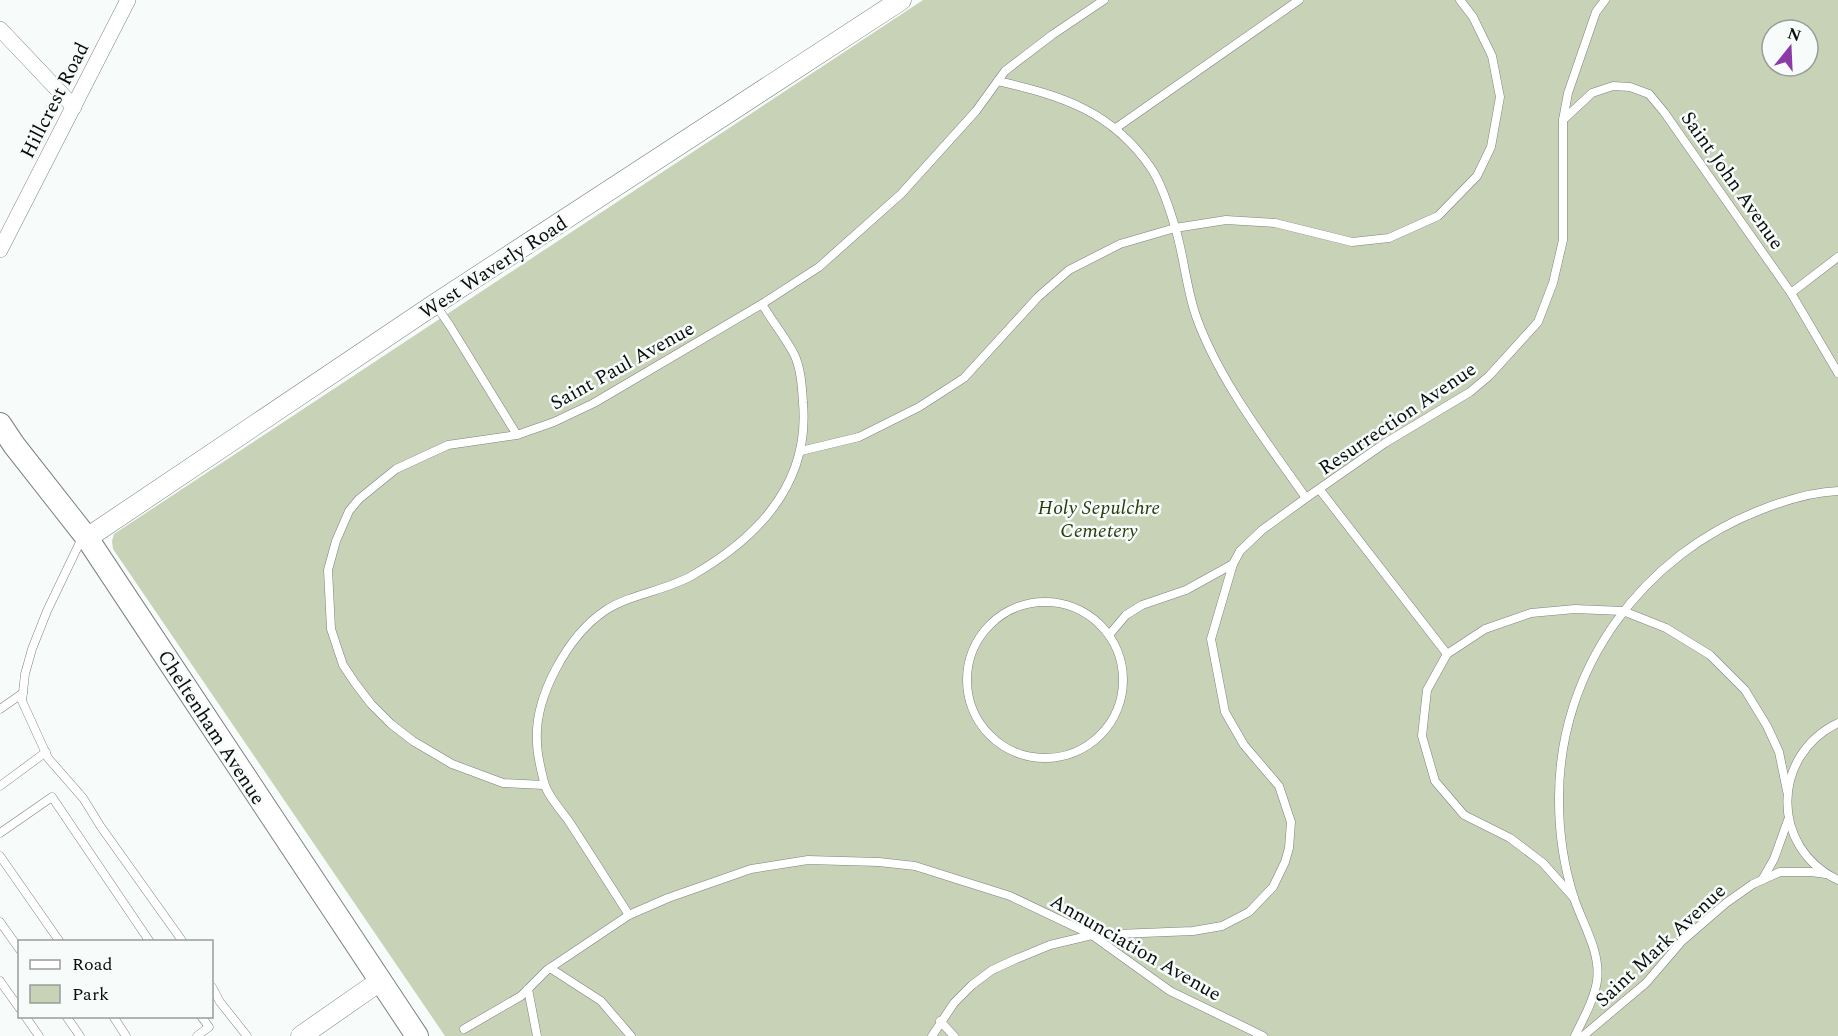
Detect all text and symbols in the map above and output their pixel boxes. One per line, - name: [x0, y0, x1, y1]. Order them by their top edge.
- north arrow: [1760, 18, 1820, 78]
- text: N: [1784, 21, 1804, 48]
- street label: Hillcrest Road: [13, 37, 97, 164]
- street label: Saint John Avenue: [1673, 105, 1791, 256]
- street label: West Waverly Road: [414, 209, 574, 327]
- street label: Saint Paul Avenue: [545, 314, 700, 418]
- street label: Resurrection Avenue: [1313, 355, 1483, 483]
- park label: Holy Sepulchre Cemetery: [1038, 493, 1160, 546]
- street label: Cheltenham Avenue: [150, 644, 273, 811]
- street label: Saint Mark Avenue: [1588, 877, 1733, 1015]
- street label: Annunciation Avenue: [1044, 886, 1227, 1009]
- legend: [18, 940, 213, 1018]
- text: Road: [72, 951, 113, 978]
- text: Park: [72, 981, 109, 1008]

